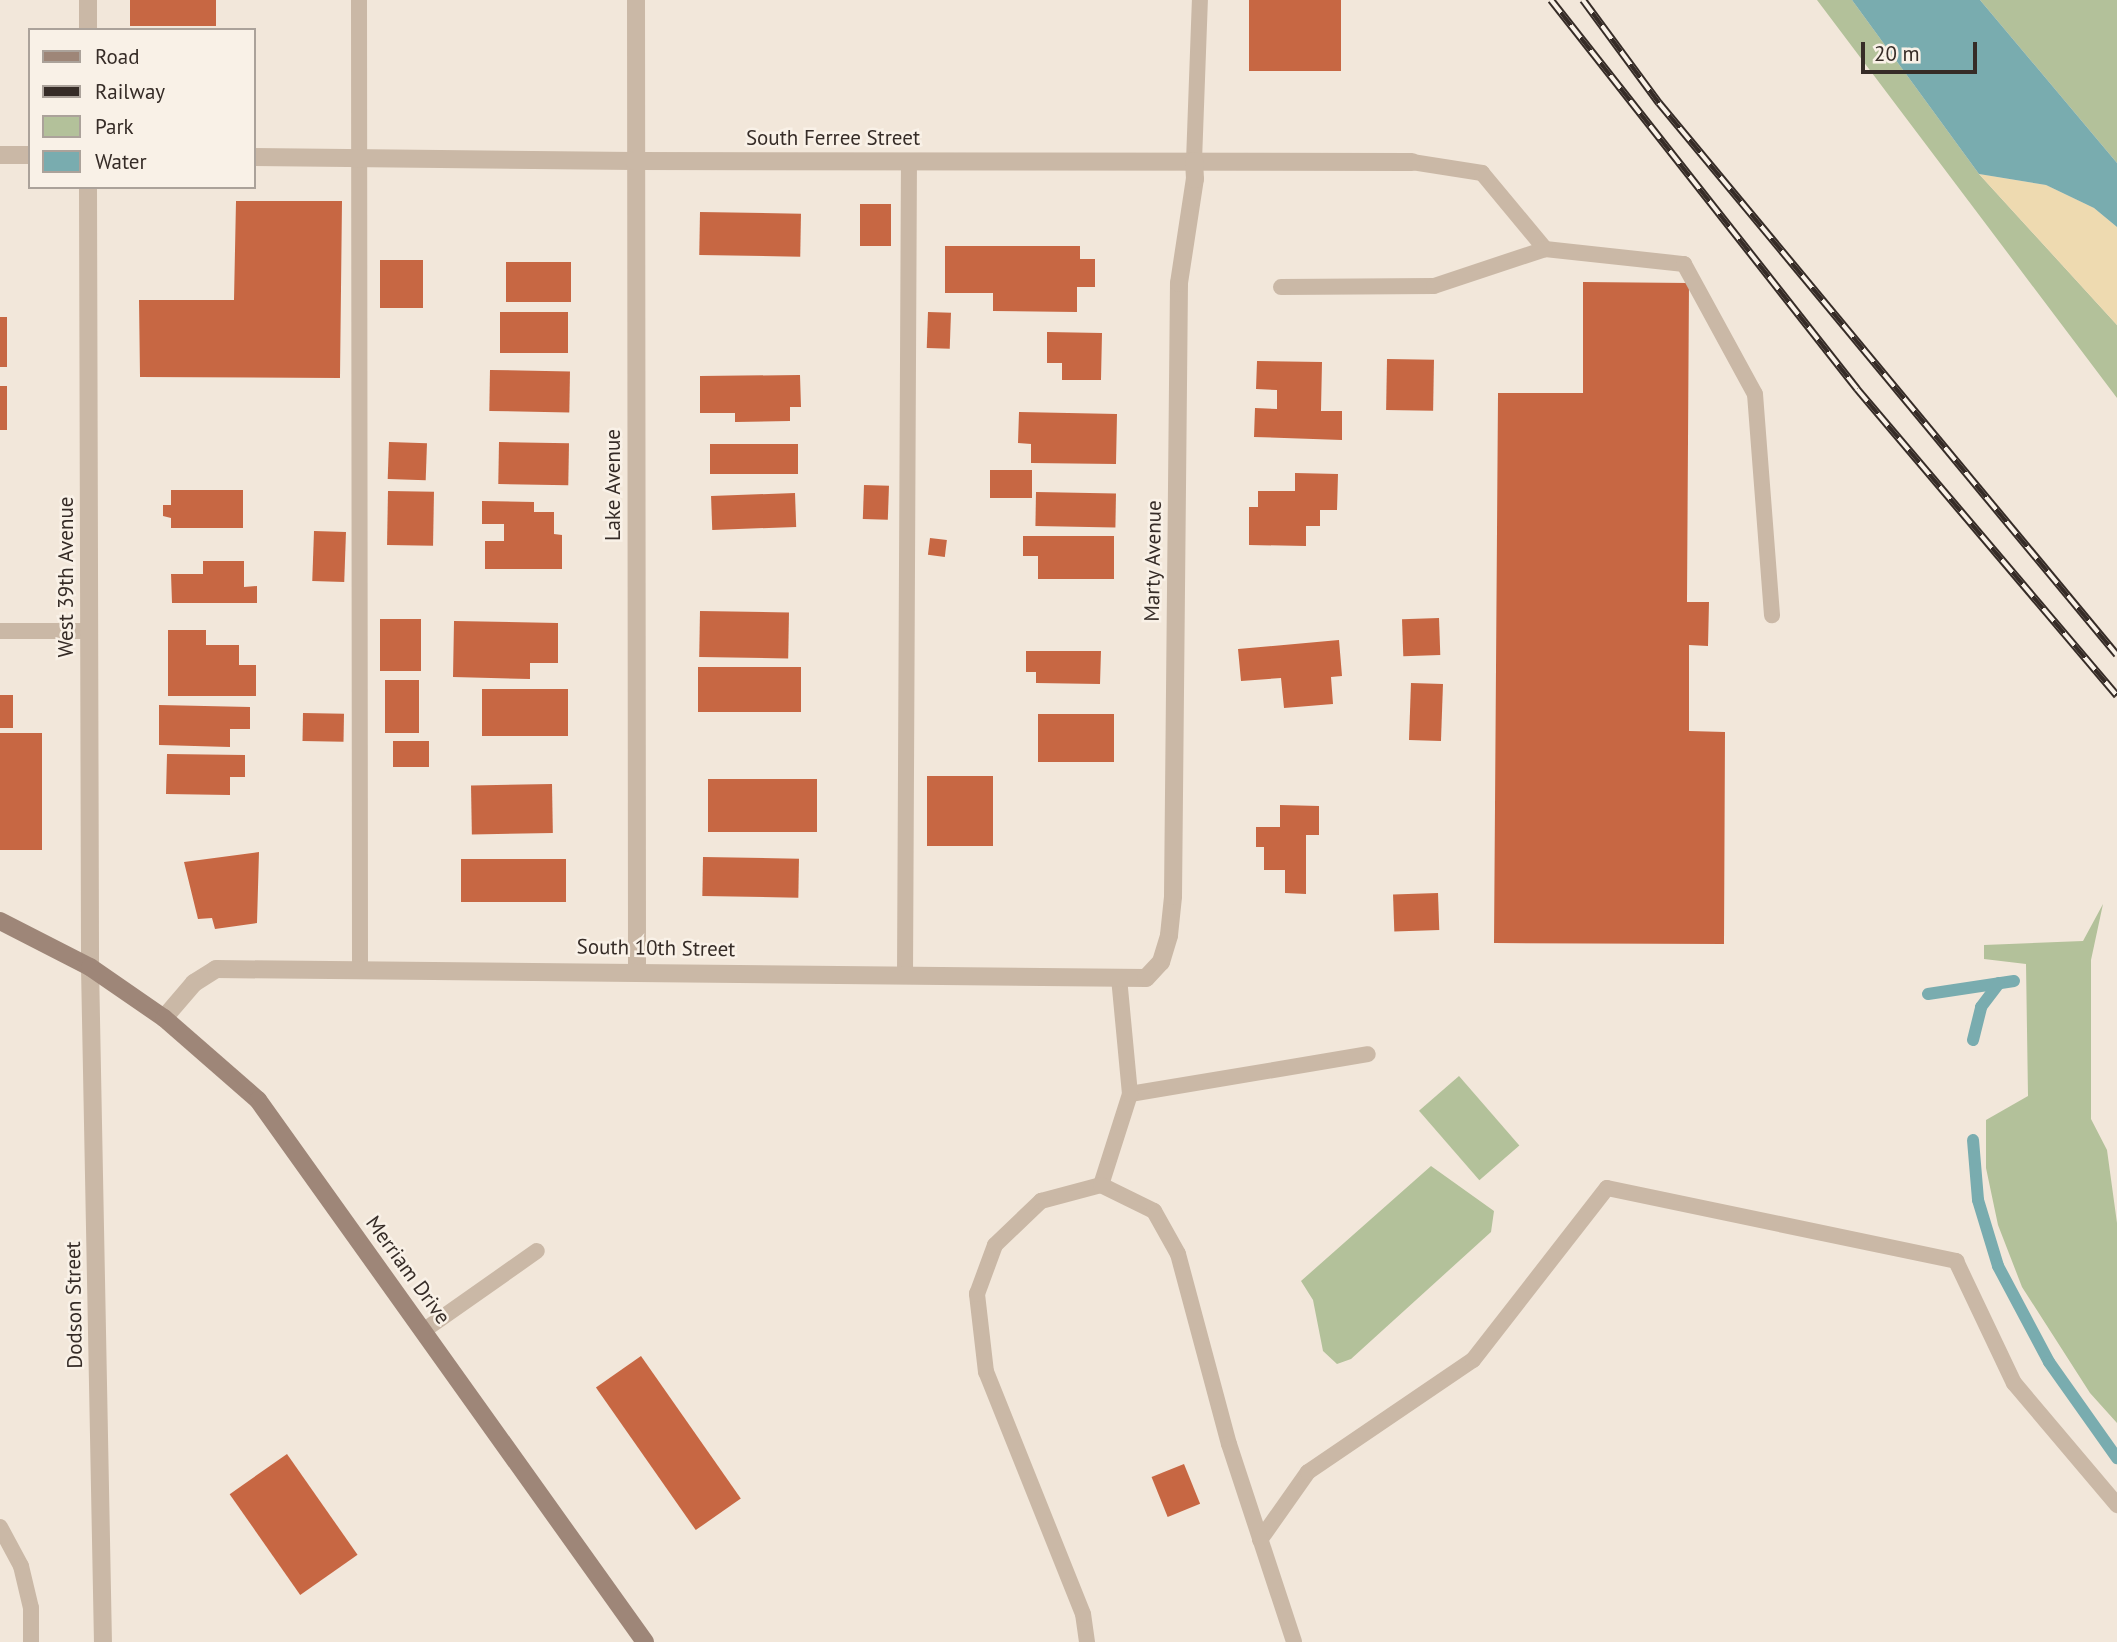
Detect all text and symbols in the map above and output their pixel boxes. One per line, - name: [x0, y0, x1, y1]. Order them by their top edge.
- legend: [28, 28, 256, 189]
- scale bar: [1865, 28, 1980, 72]
- text: 20 m: [1874, 40, 1920, 67]
- text: Road: [95, 43, 139, 70]
- text: Railway: [95, 78, 165, 105]
- text: Park: [95, 113, 134, 140]
- street label: South Ferree Street: [746, 125, 920, 151]
- text: Water: [95, 148, 147, 175]
- street label: Lake Avenue: [600, 429, 626, 541]
- street label: West 39th Avenue: [53, 496, 79, 658]
- street label: Marty Avenue: [1139, 499, 1167, 623]
- street label: South 10th Street: [576, 934, 736, 962]
- street label: Merriam Drive: [360, 1211, 456, 1329]
- street label: Dodson Street: [60, 1241, 88, 1369]

